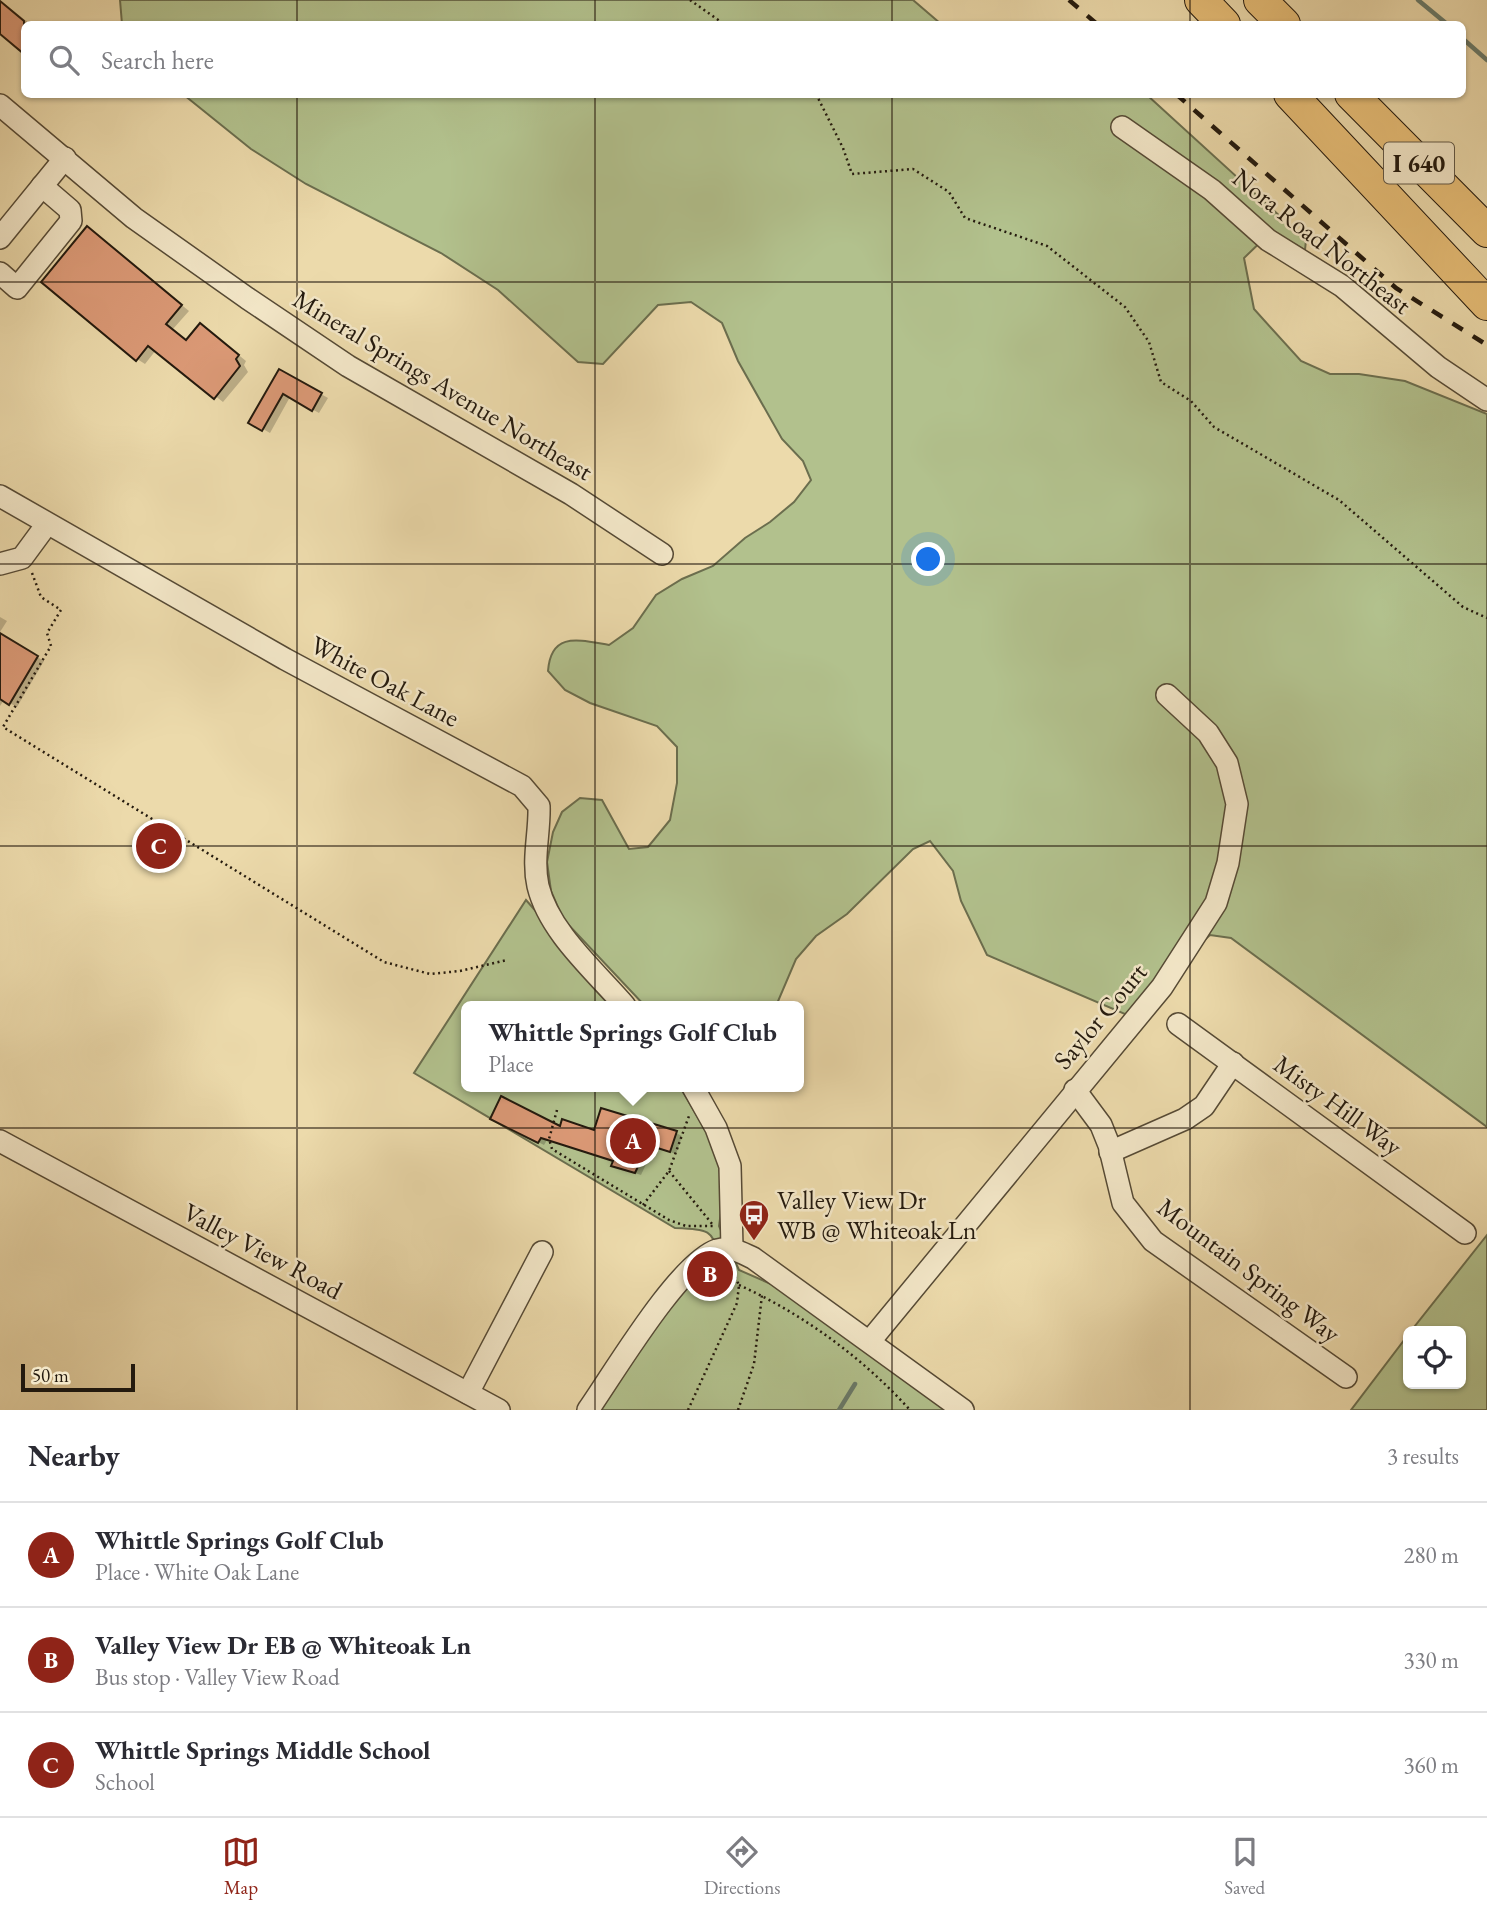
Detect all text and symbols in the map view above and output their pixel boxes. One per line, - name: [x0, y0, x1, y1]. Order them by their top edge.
- search box: [21, 21, 1466, 98]
- icon: search: [45, 41, 83, 79]
- text: Search here: [101, 43, 214, 77]
- road number: I 640: [1384, 142, 1454, 183]
- street label: Nora Road Northeast: [1226, 160, 1418, 322]
- street label: Mineral Springs Avenue Northeast: [287, 282, 599, 488]
- your location: [911, 542, 945, 576]
- street label: White Oak Lane: [305, 627, 465, 735]
- pin: C: [136, 820, 182, 872]
- street label: Saylor Court: [1046, 956, 1154, 1076]
- popup: [461, 1001, 804, 1092]
- text: Whittle Springs Golf Club: [488, 1015, 777, 1049]
- street label: Misty Hill Way: [1267, 1047, 1409, 1163]
- text: Place: [488, 1049, 533, 1079]
- pin: A: [610, 1115, 656, 1167]
- place label: Valley View Dr WB @ Whiteoak Ln: [777, 1183, 977, 1247]
- street label: Mountain Spring Way: [1151, 1190, 1348, 1350]
- street label: Valley View Road: [178, 1195, 349, 1308]
- bus stop icon: Valley View Dr WB @ Whiteoak Ln: [737, 1198, 771, 1242]
- pin: B: [687, 1248, 733, 1300]
- map controls: [1403, 1326, 1466, 1389]
- button: locate: [1403, 1326, 1466, 1389]
- scale bar: [21, 1361, 135, 1393]
- text: 50 m: [32, 1363, 69, 1388]
- text: Nearby: [28, 1436, 120, 1475]
- text: 3 results: [1387, 1441, 1459, 1471]
- text: Whittle Springs Golf Club: [95, 1523, 384, 1557]
- text: A: [43, 1540, 59, 1570]
- text: 280 m: [1403, 1540, 1459, 1570]
- text: Place · White Oak Lane: [95, 1557, 299, 1587]
- text: Valley View Dr EB @ Whiteoak Ln: [95, 1628, 471, 1662]
- text: B: [44, 1645, 58, 1675]
- text: 330 m: [1403, 1645, 1459, 1675]
- text: Bus stop · Valley View Road: [95, 1662, 340, 1692]
- text: Whittle Springs Middle School: [95, 1733, 430, 1767]
- text: C: [43, 1750, 59, 1780]
- text: 360 m: [1403, 1750, 1459, 1780]
- text: School: [95, 1767, 155, 1797]
- tab: Map: [222, 1833, 260, 1900]
- tab: Directions: [704, 1833, 780, 1900]
- tab: Saved: [1224, 1833, 1265, 1900]

